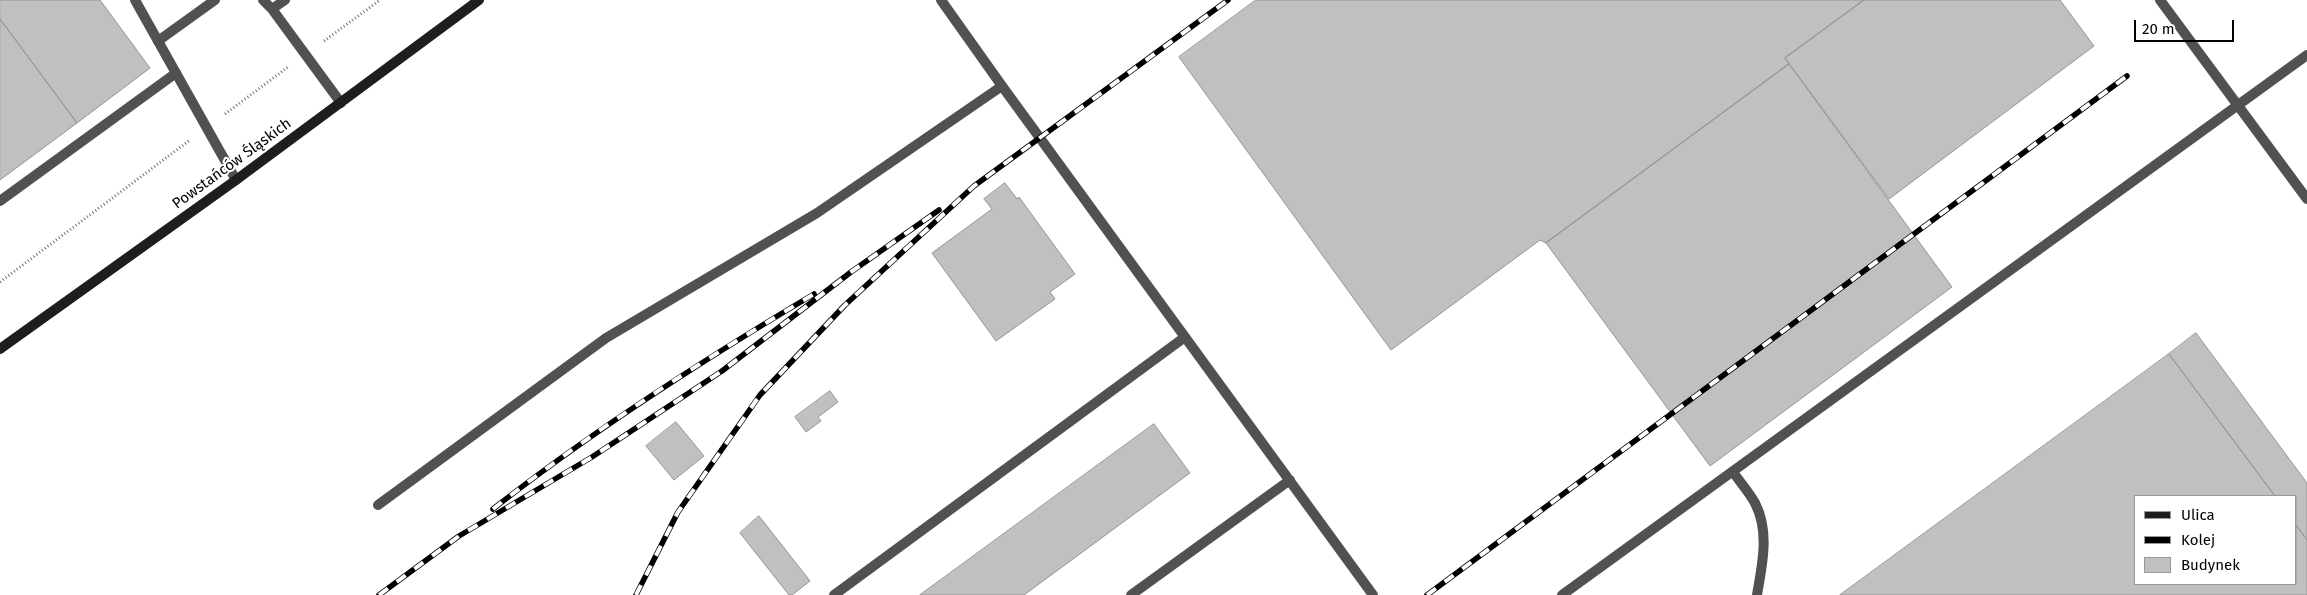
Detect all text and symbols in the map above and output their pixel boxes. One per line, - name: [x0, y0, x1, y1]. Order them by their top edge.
- scale bar: [2137, 10, 2237, 42]
- text: 20 m: [2142, 20, 2175, 38]
- street label: Powstańców Śląskich: [169, 115, 295, 213]
- legend: [2134, 495, 2297, 585]
- text: Ulica: [2181, 506, 2215, 524]
- text: Kolej: [2181, 531, 2215, 549]
- text: Budynek: [2181, 556, 2240, 574]

